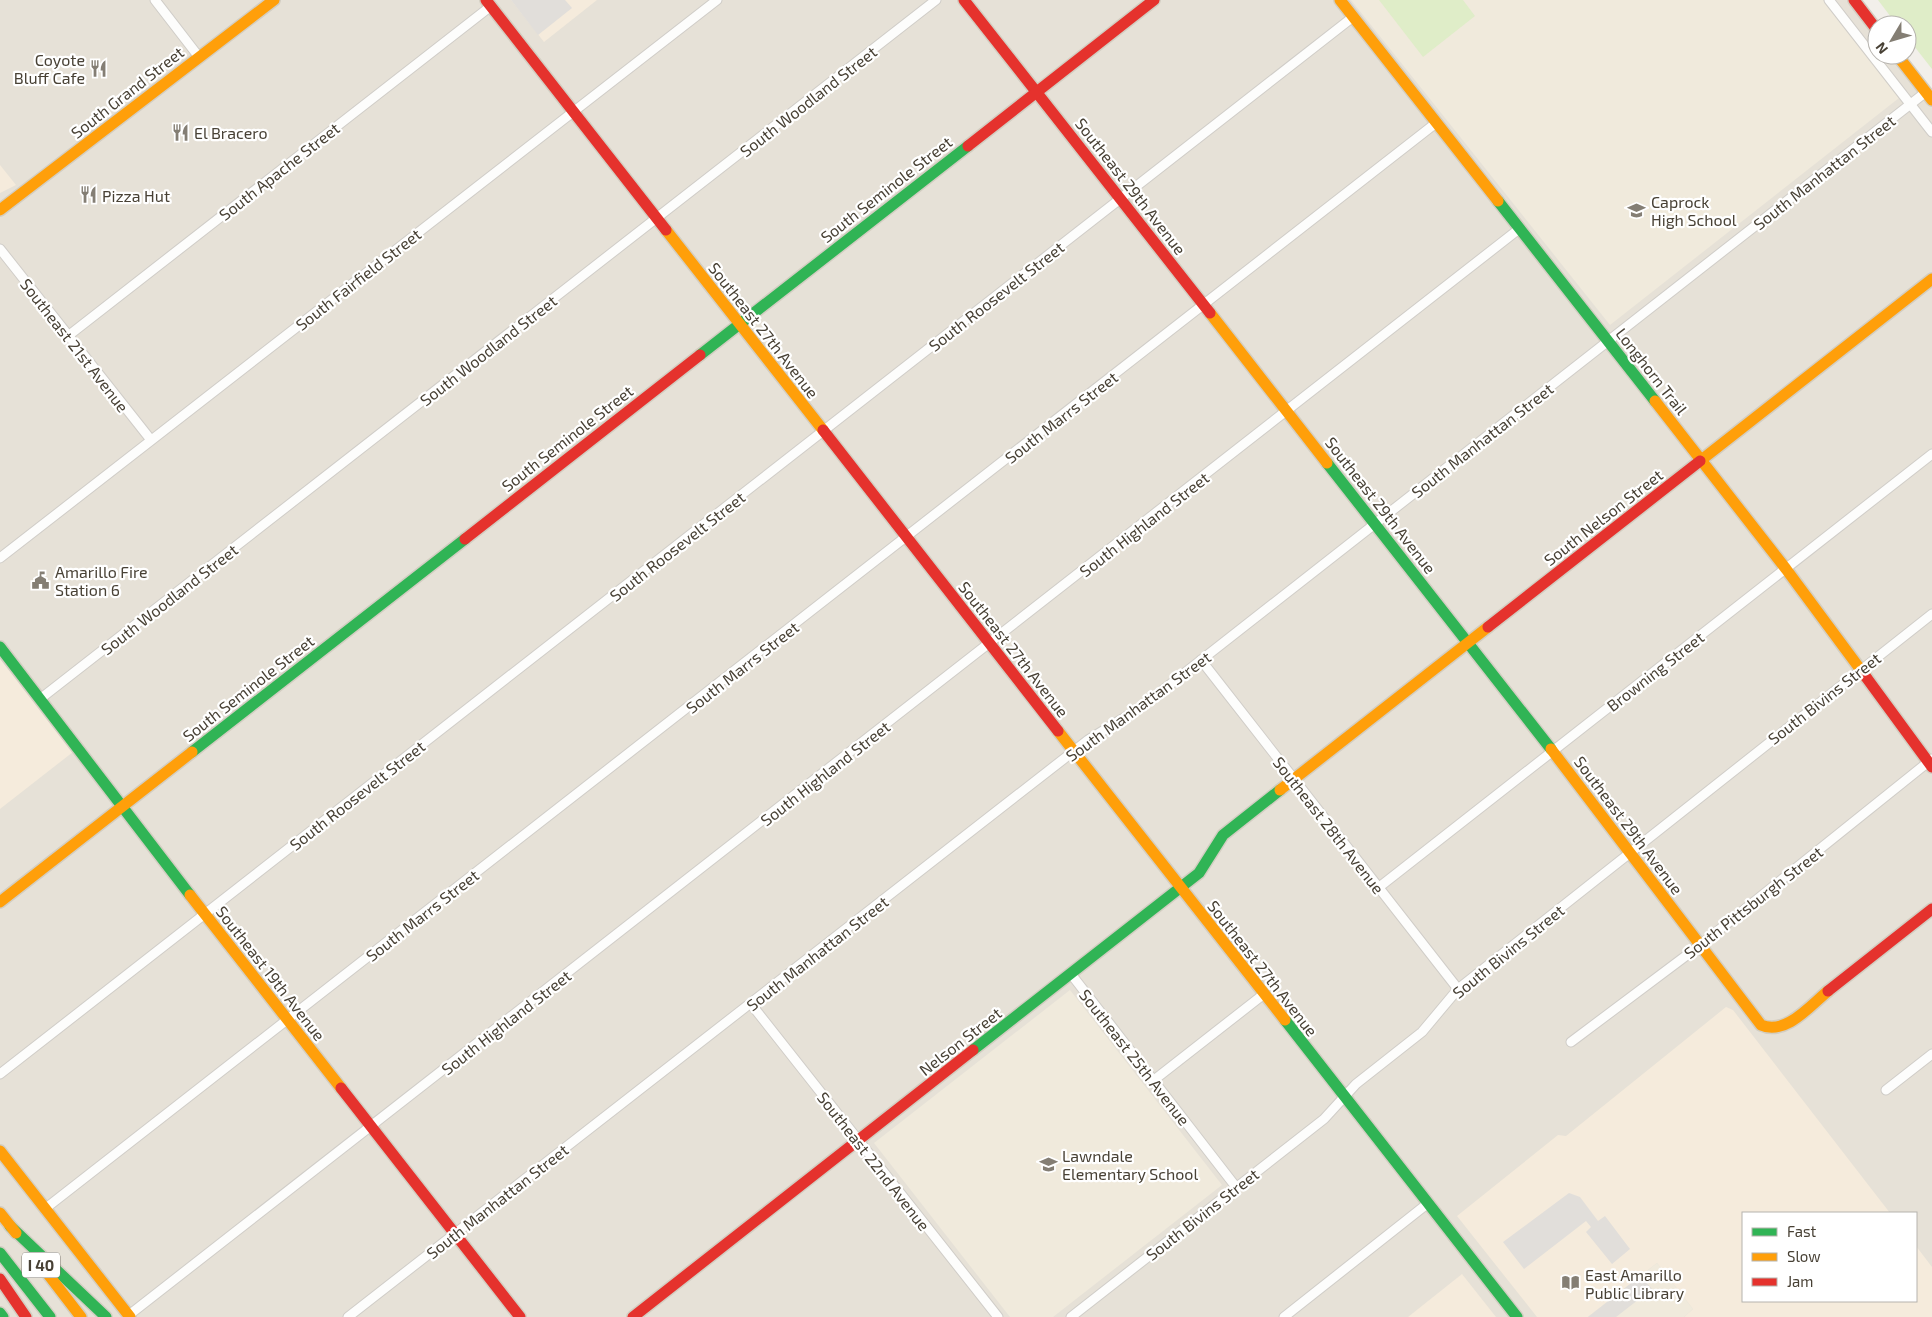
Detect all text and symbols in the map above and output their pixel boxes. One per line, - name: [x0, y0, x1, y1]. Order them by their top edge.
- north arrow: [1867, 15, 1917, 65]
- text: N: [1872, 39, 1891, 58]
- street label: South Grand Street: [67, 42, 187, 142]
- street label: South Woodland Street: [736, 42, 880, 160]
- place label: Coyote Bluff Cafe: [14, 50, 85, 87]
- restaurant icon: Coyote Bluff Cafe: [89, 58, 109, 78]
- street label: South Manhattan Street: [1749, 111, 1899, 233]
- street label: Southeast 29th Avenue: [1072, 114, 1190, 258]
- street label: South Apache Street: [215, 118, 343, 224]
- restaurant icon: El Bracero: [170, 122, 190, 142]
- place label: El Bracero: [194, 123, 268, 142]
- street label: South Seminole Street: [817, 132, 955, 246]
- restaurant icon: Pizza Hut: [78, 185, 98, 205]
- place label: Pizza Hut: [102, 186, 170, 205]
- place label: Caprock High School: [1651, 192, 1737, 229]
- school or university icon: Caprock High School: [1627, 200, 1647, 220]
- street label: South Fairfield Street: [292, 224, 424, 334]
- street label: South Roosevelt Street: [925, 237, 1067, 355]
- street label: Southeast 27th Avenue: [705, 258, 823, 402]
- street label: Southeast 21st Avenue: [17, 274, 133, 416]
- street label: South Woodland Street: [416, 291, 560, 409]
- street label: Longhorn Trail: [1612, 324, 1692, 418]
- street label: South Marrs Street: [1001, 367, 1121, 467]
- street label: South Manhattan Street: [1407, 379, 1557, 501]
- street label: South Seminole Street: [498, 381, 636, 495]
- street label: Southeast 29th Avenue: [1322, 433, 1440, 577]
- street label: South Nelson Street: [1540, 465, 1666, 569]
- street label: South Highland Street: [1075, 468, 1213, 580]
- street label: South Roosevelt Street: [606, 487, 748, 605]
- street label: South Woodland Street: [97, 540, 241, 658]
- place label: Amarillo Fire Station 6: [55, 562, 148, 599]
- public building icon: Amarillo Fire Station 6: [31, 570, 51, 590]
- street label: Southeast 27th Avenue: [955, 577, 1073, 721]
- street label: South Marrs Street: [682, 617, 802, 717]
- street label: Browning Street: [1603, 627, 1707, 715]
- street label: South Seminole Street: [179, 631, 317, 745]
- street label: South Manhattan Street: [1062, 647, 1214, 765]
- street label: South Bivins Street: [1764, 648, 1884, 748]
- street label: South Highland Street: [756, 717, 894, 829]
- street label: South Roosevelt Street: [286, 736, 428, 854]
- street label: Southeast 29th Avenue: [1571, 752, 1687, 898]
- street label: Southeast 28th Avenue: [1270, 753, 1388, 897]
- street label: South Pittsburgh Street: [1680, 842, 1826, 962]
- street label: South Marrs Street: [362, 865, 482, 965]
- street label: South Manhattan Street: [742, 892, 892, 1014]
- street label: Southeast 27th Avenue: [1204, 896, 1322, 1040]
- street label: South Bivins Street: [1448, 900, 1568, 1002]
- street label: Southeast 19th Avenue: [213, 902, 329, 1044]
- street label: South Highland Street: [437, 966, 575, 1078]
- street label: Southeast 25th Avenue: [1076, 985, 1194, 1129]
- street label: Nelson Street: [915, 1003, 1005, 1079]
- street label: Southeast 22nd Avenue: [814, 1088, 934, 1234]
- street label: South Manhattan Street: [422, 1140, 572, 1262]
- place label: Lawndale Elementary School: [1062, 1146, 1198, 1183]
- school or university icon: Lawndale Elementary School: [1038, 1154, 1058, 1174]
- street label: South Bivins Street: [1142, 1164, 1262, 1264]
- legend: [1742, 1212, 1917, 1302]
- text: Fast: [1787, 1222, 1817, 1240]
- text: Slow: [1787, 1247, 1821, 1265]
- road number: I 40: [22, 1252, 60, 1278]
- place label: East Amarillo Public Library: [1585, 1265, 1685, 1302]
- text: Jam: [1787, 1272, 1813, 1290]
- library icon: East Amarillo Public Library: [1561, 1273, 1581, 1293]

